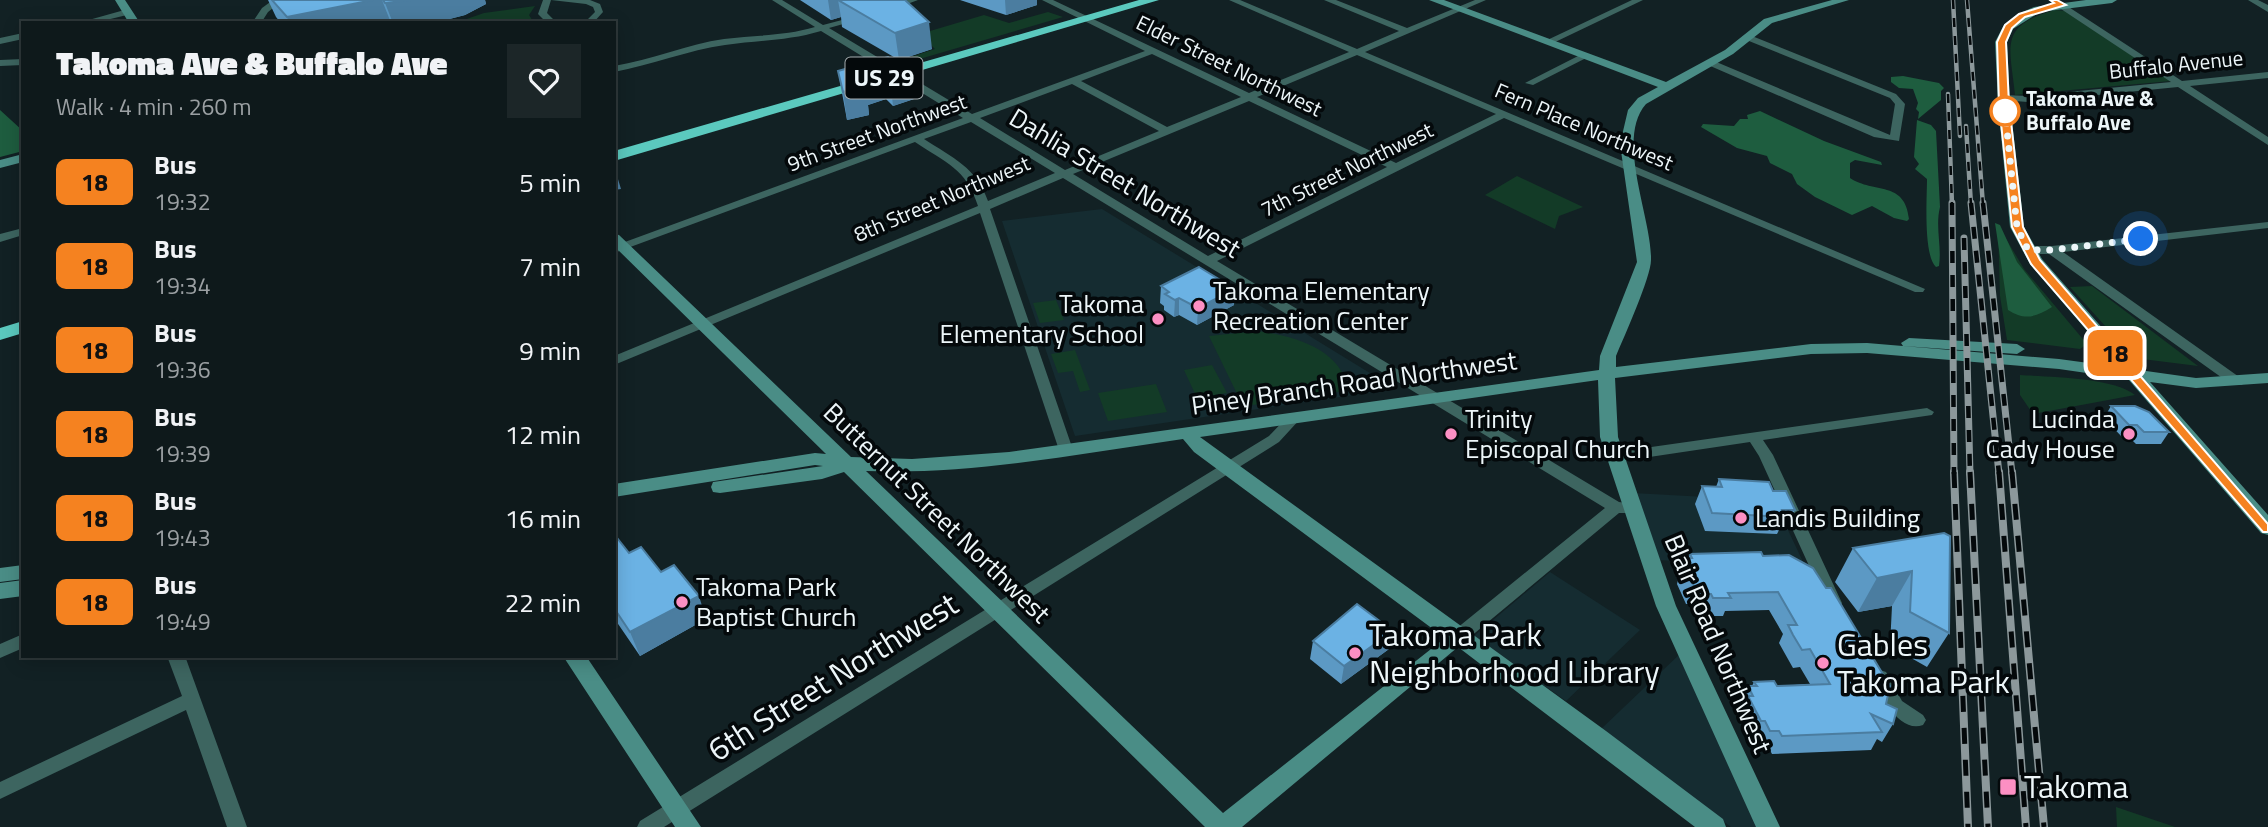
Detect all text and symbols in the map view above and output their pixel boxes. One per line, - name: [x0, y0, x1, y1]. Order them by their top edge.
- street label: Elder Street Northwest: [1131, 6, 1328, 124]
- text: Takoma Ave & Buffalo Ave: [56, 38, 447, 88]
- street label: Buffalo Avenue: [2107, 41, 2245, 87]
- button: heart: [507, 44, 581, 118]
- road number: US 29: [846, 57, 922, 98]
- street label: Fern Place Northwest: [1490, 74, 1679, 178]
- place label: Takoma Ave & Buffalo Ave: [2026, 82, 2154, 138]
- street label: 9th Street Northwest: [783, 85, 971, 179]
- text: Walk · 4 min · 260 m: [56, 89, 252, 124]
- marker: Takoma Ave & Buffalo Ave: [1990, 96, 2020, 126]
- street label: Dahlia Street Northwest: [1002, 98, 1248, 267]
- street label: 7th Street Northwest: [1255, 113, 1439, 225]
- text: Bus: [154, 145, 196, 184]
- street label: 8th Street Northwest: [849, 146, 1035, 250]
- text: 5 min: [519, 163, 581, 202]
- text: 18: [81, 164, 108, 200]
- text: 19:32: [154, 184, 211, 219]
- your location: [2123, 221, 2158, 256]
- text: Bus: [154, 229, 196, 268]
- text: 7 min: [519, 247, 581, 286]
- text: 18: [81, 248, 108, 284]
- text: 19:34: [154, 268, 211, 303]
- place label: Takoma Elementary Recreation Center: [1213, 271, 1430, 340]
- place label: Takoma Elementary School: [939, 284, 1144, 353]
- marker: Takoma Elementary Recreation Center: [1191, 298, 1207, 314]
- marker: Takoma Elementary School: [1150, 311, 1166, 327]
- text: Bus: [154, 313, 196, 352]
- line badge: 18: [2084, 330, 2146, 376]
- text: 9 min: [519, 331, 581, 370]
- text: 18: [81, 332, 108, 368]
- text: 18: [2102, 335, 2128, 371]
- street label: Piney Branch Road Northwest: [1189, 340, 1519, 425]
- text: 19:36: [154, 352, 211, 387]
- street label: Butternut Street Northwest: [815, 393, 1060, 632]
- text: Bus: [154, 397, 196, 436]
- place label: Trinity Episcopal Church: [1465, 399, 1650, 468]
- place label: Lucinda Cady House: [1986, 399, 2115, 468]
- text: 12 min: [505, 415, 581, 454]
- text: 18: [81, 416, 108, 452]
- marker: Trinity Episcopal Church: [1443, 426, 1459, 442]
- marker: Lucinda Cady House: [2121, 426, 2137, 442]
- text: 19:39: [154, 436, 211, 471]
- text: Bus: [154, 481, 196, 520]
- place label: Landis Building: [1755, 498, 1920, 537]
- text: 16 min: [505, 499, 581, 538]
- text: 18: [81, 500, 108, 536]
- marker: Landis Building: [1733, 510, 1749, 526]
- text: 19:43: [154, 520, 211, 555]
- street label: Blair Road Northwest: [1655, 528, 1782, 759]
- text: Bus: [154, 565, 196, 604]
- place label: Takoma Park Baptist Church: [696, 567, 856, 636]
- street label: 6th Street Northwest: [698, 580, 967, 773]
- text: 22 min: [505, 583, 581, 622]
- text: 18: [81, 584, 108, 620]
- marker: Takoma Park Baptist Church: [674, 594, 690, 610]
- text: 19:49: [154, 604, 211, 639]
- place label: Takoma Park Neighborhood Library: [1369, 610, 1660, 695]
- place label: Gables Takoma Park: [1837, 620, 2010, 705]
- marker: Takoma Park Neighborhood Library: [1347, 645, 1363, 661]
- marker: Gables Takoma Park: [1815, 655, 1831, 671]
- place label: Takoma: [2024, 762, 2129, 810]
- marker: Takoma: [1998, 777, 2018, 797]

